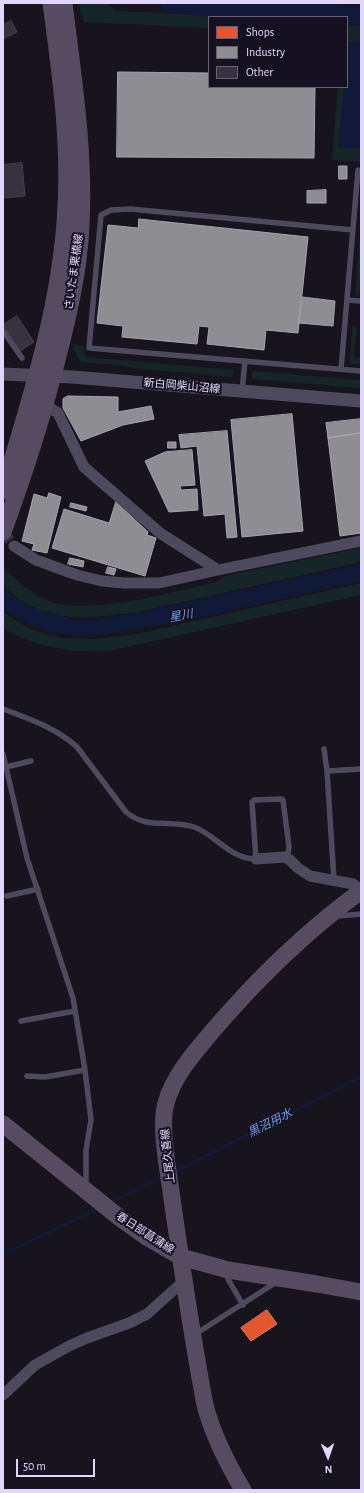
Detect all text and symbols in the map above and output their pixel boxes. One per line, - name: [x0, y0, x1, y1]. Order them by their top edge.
- legend: [208, 16, 348, 88]
- text: Shops: [246, 26, 274, 38]
- text: Industry: [246, 46, 285, 58]
- text: Other: [246, 66, 273, 78]
- street label: さいたま栗橋線: [62, 233, 86, 311]
- street label: 新白岡柴山沼線: [143, 376, 221, 396]
- water label: 星川: [168, 607, 194, 625]
- water label: 黒沼用水: [245, 1106, 295, 1140]
- street label: 上尾久喜線: [159, 1128, 177, 1184]
- street label: 春日部菖蒲線: [114, 1209, 176, 1257]
- north arrow: [308, 1437, 348, 1477]
- scale bar: [18, 1451, 97, 1477]
- text: 50 m: [23, 1460, 46, 1472]
- text: N: [324, 1464, 332, 1475]

